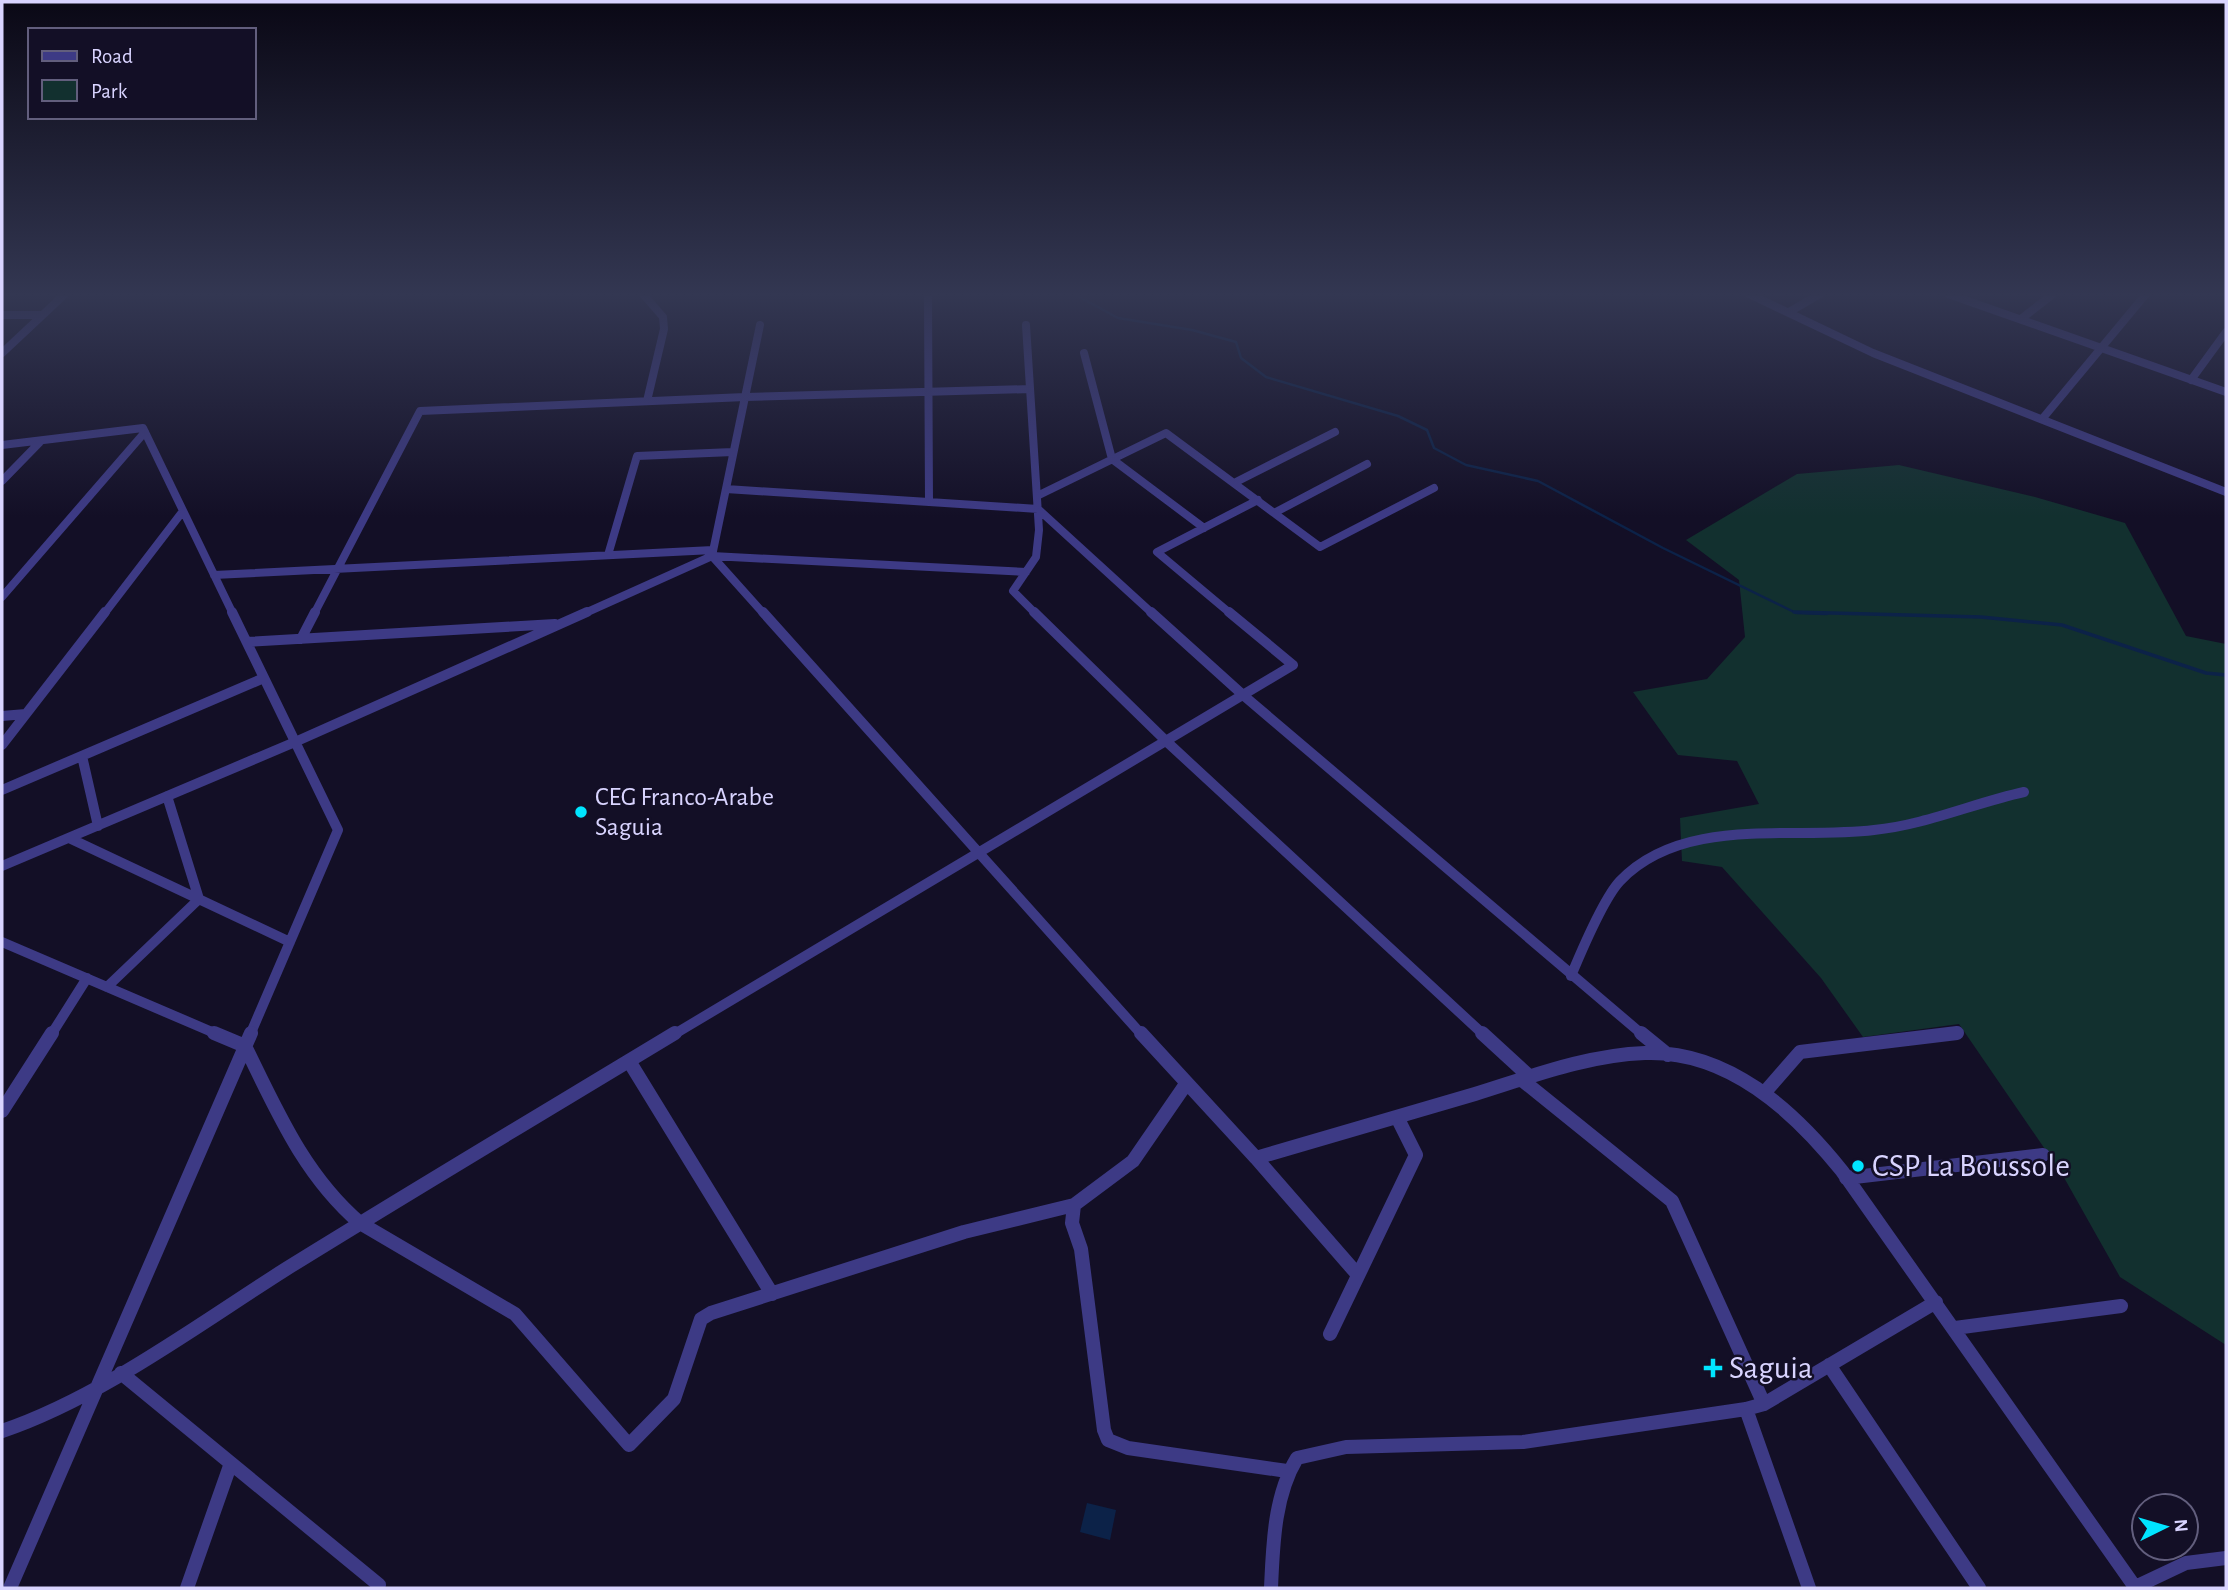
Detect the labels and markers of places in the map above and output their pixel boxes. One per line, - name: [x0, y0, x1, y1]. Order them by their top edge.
- place label: CEG Franco-Arabe Saguia: [595, 784, 774, 840]
- marker: CEG Franco-Arabe Saguia: [573, 804, 589, 820]
- place label: CSP La Boussole: [1872, 1150, 2070, 1182]
- marker: CSP La Boussole: [1850, 1158, 1866, 1174]
- place label: Saguia: [1729, 1352, 1813, 1384]
- marker: Saguia: [1703, 1358, 1723, 1378]

